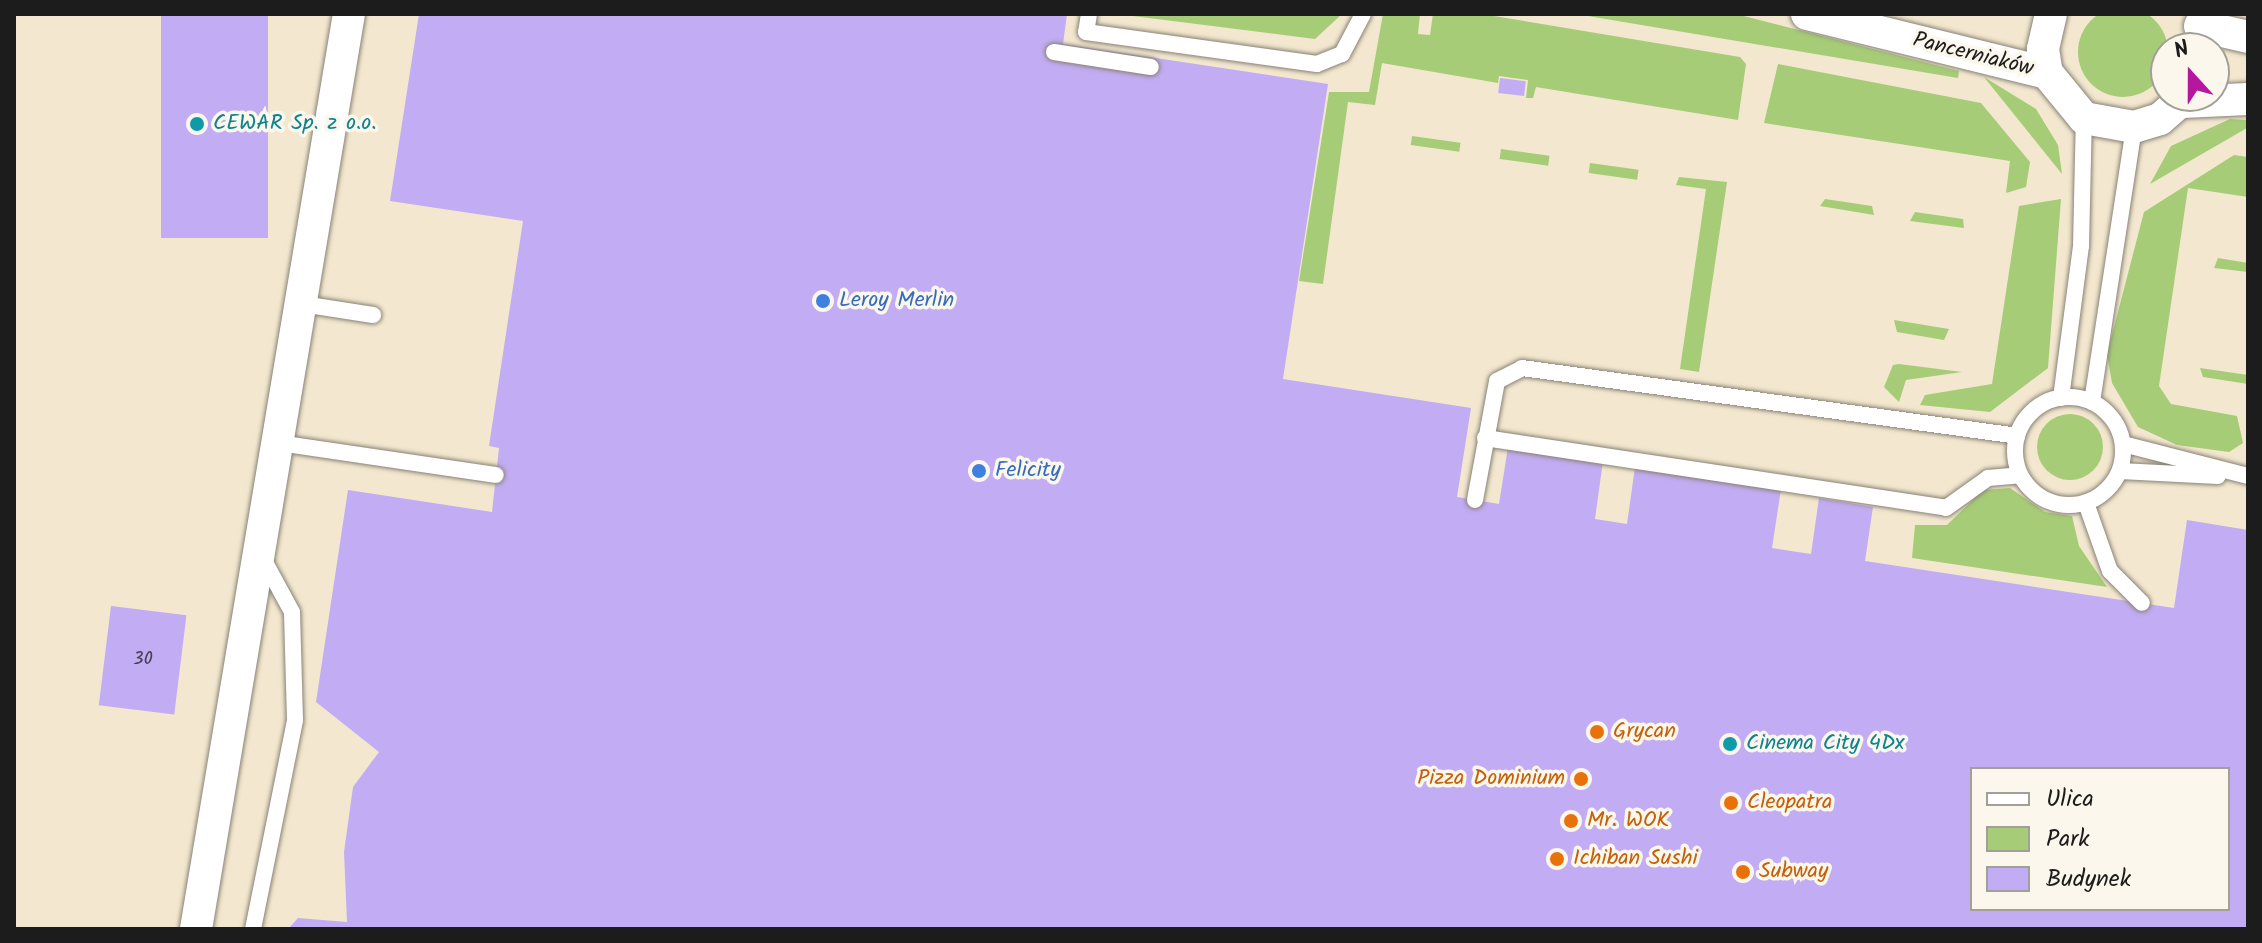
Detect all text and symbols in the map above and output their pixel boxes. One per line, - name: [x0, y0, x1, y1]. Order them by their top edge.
- street label: Pancerniaków: [1910, 27, 2036, 83]
- north arrow: [2150, 32, 2230, 112]
- text: N: [2169, 32, 2195, 70]
- place label: CEWAR Sp. z o.o.: [213, 111, 376, 137]
- marker: CEWAR Sp. z o.o.: [188, 115, 206, 133]
- place label: Leroy Merlin: [839, 288, 954, 314]
- marker: Leroy Merlin: [814, 292, 832, 310]
- place label: Felicity: [995, 458, 1061, 484]
- marker: Felicity: [970, 462, 988, 480]
- house number: 30: [133, 649, 153, 671]
- place label: Grycan: [1613, 719, 1676, 745]
- marker: Grycan: [1588, 723, 1606, 741]
- place label: Cinema City 4Dx: [1746, 731, 1904, 757]
- marker: Cinema City 4Dx: [1721, 735, 1739, 753]
- place label: Pizza Dominium: [1417, 766, 1565, 792]
- legend: [1970, 767, 2230, 911]
- marker: Pizza Dominium: [1572, 770, 1590, 788]
- text: Ulica: [2046, 780, 2094, 819]
- place label: Cleopatra: [1747, 790, 1832, 816]
- marker: Cleopatra: [1722, 794, 1740, 812]
- place label: Mr. WOK: [1587, 808, 1669, 834]
- marker: Mr. WOK: [1562, 812, 1580, 830]
- text: Park: [2046, 820, 2090, 859]
- place label: Ichiban Sushi: [1573, 846, 1698, 872]
- marker: Ichiban Sushi: [1548, 850, 1566, 868]
- place label: Subway: [1759, 859, 1828, 885]
- text: Budynek: [2046, 860, 2131, 899]
- marker: Subway: [1734, 863, 1752, 881]

